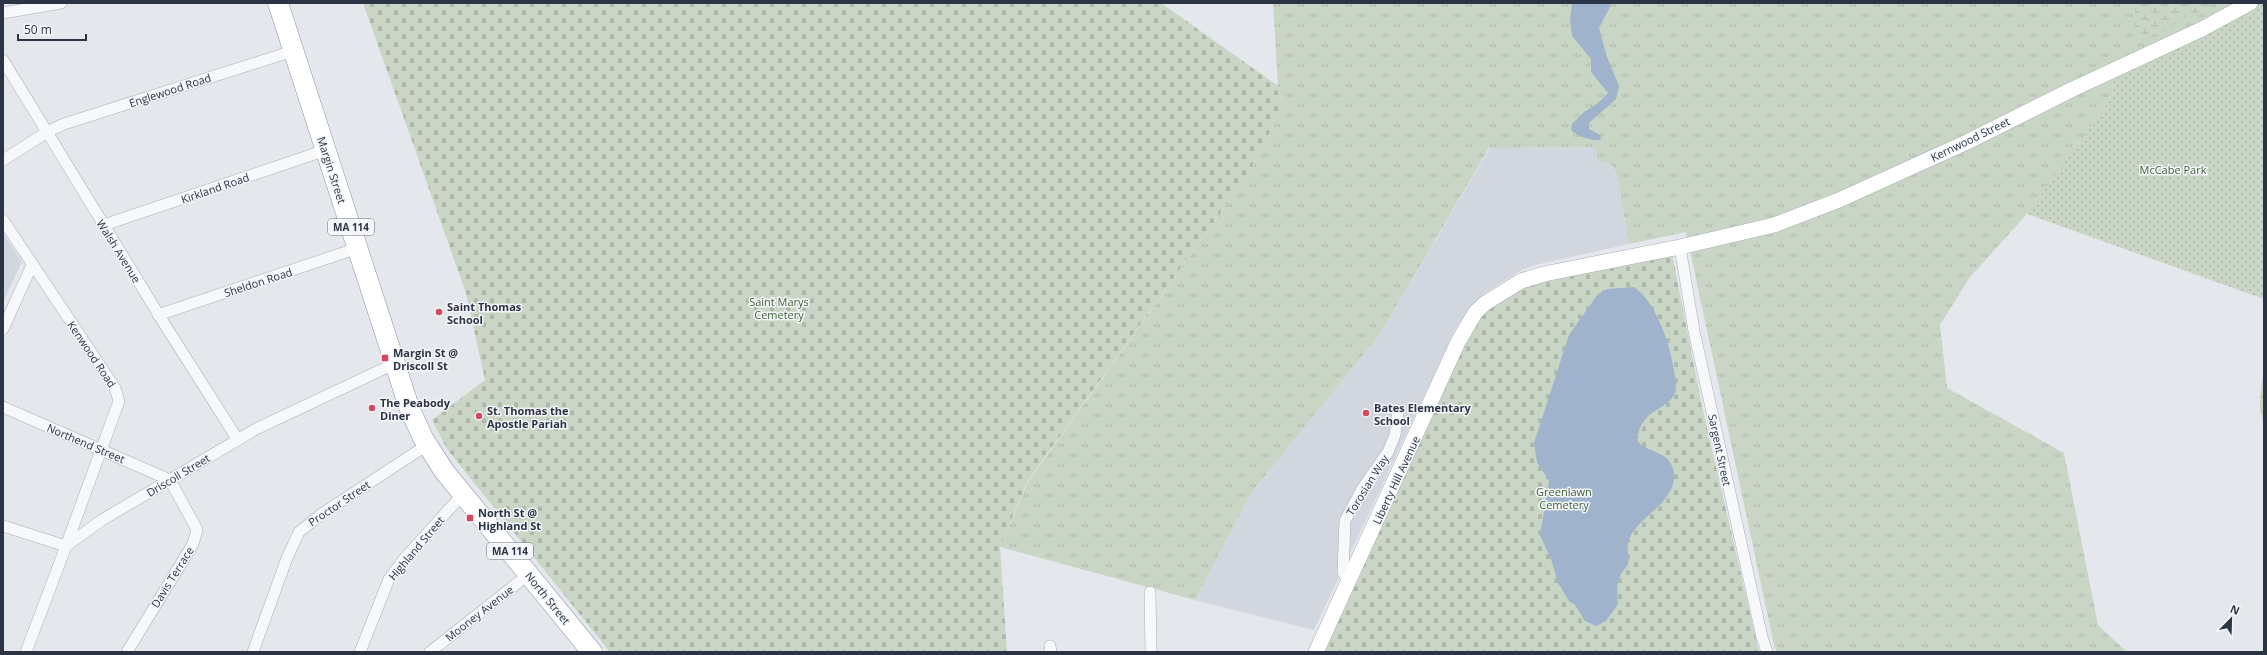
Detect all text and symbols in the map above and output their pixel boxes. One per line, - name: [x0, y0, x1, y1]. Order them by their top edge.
- scale bar: [18, 16, 86, 42]
- text: 50 m: [24, 21, 52, 38]
- street label: Englewood Road: [127, 70, 213, 110]
- street label: Kernwood Street: [1928, 113, 2012, 165]
- street label: Margin Street: [314, 135, 350, 205]
- park label: McCabe Park: [2140, 162, 2207, 177]
- street label: Kirkland Road: [179, 169, 251, 207]
- street label: Walsh Avenue: [94, 216, 144, 286]
- road number: MA 114: [328, 219, 374, 235]
- street label: Sheldon Road: [222, 264, 294, 300]
- park label: Saint Marys Cemetery: [749, 294, 809, 322]
- place label: Saint Thomas School: [447, 299, 522, 327]
- marker: Saint Thomas School: [434, 307, 444, 317]
- street label: Kenwood Road: [64, 318, 120, 390]
- place label: Margin St @ Driscoll St: [393, 345, 458, 373]
- marker: Margin St @ Driscoll St: [380, 353, 390, 363]
- place label: The Peabody Diner: [380, 395, 451, 423]
- place label: Bates Elementary School: [1374, 400, 1472, 428]
- marker: The Peabody Diner: [367, 403, 377, 413]
- place label: St. Thomas the Apostle Pariah: [487, 403, 569, 431]
- marker: Bates Elementary School: [1361, 408, 1371, 418]
- marker: St. Thomas the Apostle Pariah: [474, 411, 484, 421]
- street label: Sargent Street: [1705, 413, 1735, 487]
- street label: Northend Street: [45, 420, 127, 466]
- street label: Liberty Hill Avenue: [1369, 433, 1423, 527]
- street label: Driscoll Street: [143, 450, 213, 500]
- street label: Torosian Way: [1342, 451, 1392, 518]
- street label: Proctor Street: [305, 477, 373, 529]
- park label: Greenlawn Cemetery: [1536, 484, 1592, 512]
- place label: North St @ Highland St: [478, 505, 541, 533]
- street label: Highland Street: [385, 513, 447, 583]
- marker: North St @ Highland St: [465, 513, 475, 523]
- road number: MA 114: [487, 543, 533, 559]
- street label: Davis Terrace: [147, 544, 197, 610]
- street label: North Street: [522, 569, 574, 628]
- street label: Mooney Avenue: [442, 582, 516, 644]
- north arrow: [2211, 599, 2251, 639]
- text: N: [2228, 601, 2242, 618]

